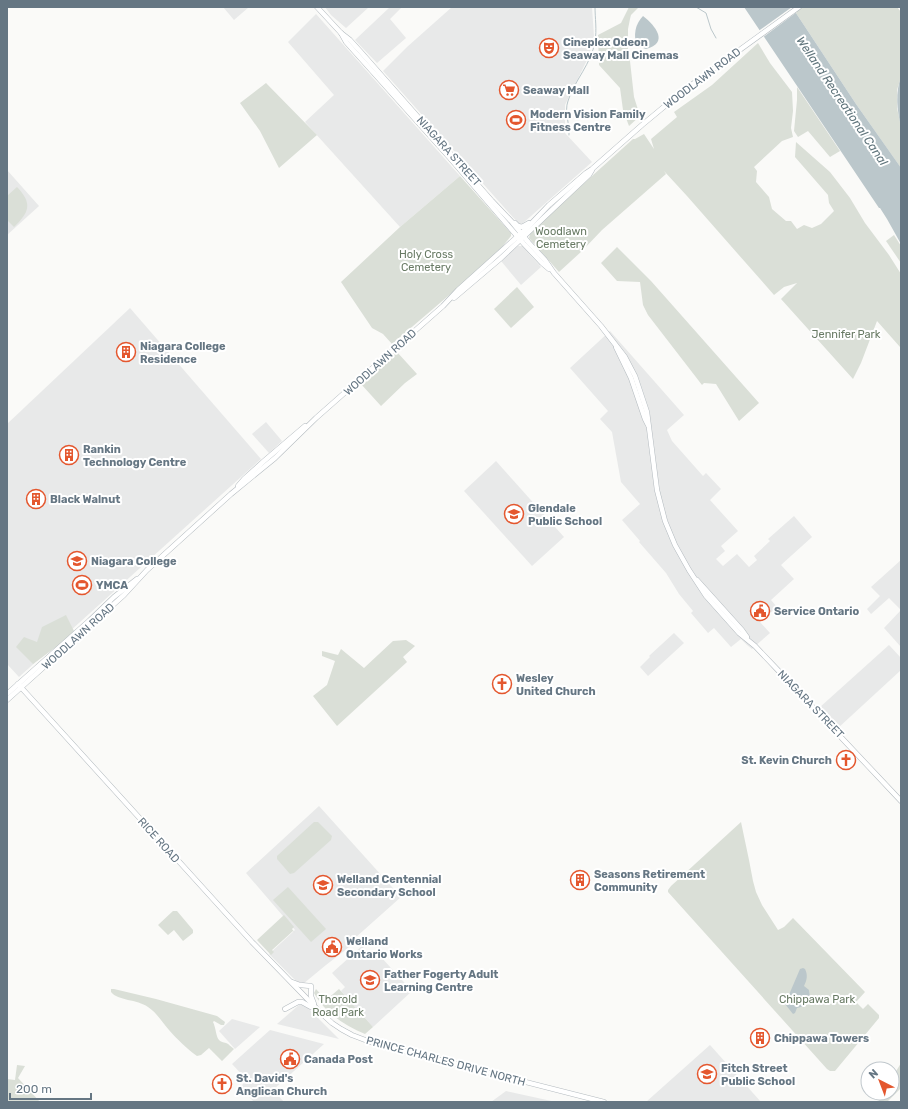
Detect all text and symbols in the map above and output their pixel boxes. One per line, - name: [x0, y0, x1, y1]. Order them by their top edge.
- water label: Welland Recreational Canal: [794, 34, 891, 169]
- place label: Cineplex Odeon Seaway Mall Cinemas: [563, 36, 679, 62]
- theatre icon: Cineplex Odeon Seaway Mall Cinemas: [538, 37, 560, 59]
- street label: WOODLAWN ROAD: [661, 45, 743, 112]
- supermarket icon: Seaway Mall: [498, 79, 520, 101]
- place label: Seaway Mall: [523, 84, 589, 97]
- place label: Modern Vision Family Fitness Centre: [530, 108, 646, 134]
- sports icon: Modern Vision Family Fitness Centre: [505, 109, 527, 131]
- street label: NIAGARA STREET: [414, 114, 484, 189]
- park label: Woodlawn Cemetery: [535, 225, 587, 251]
- park label: Holy Cross Cemetery: [399, 248, 454, 274]
- street label: WOODLAWN ROAD: [341, 326, 419, 398]
- park label: Jennifer Park: [812, 328, 881, 341]
- place label: Niagara College Residence: [140, 340, 226, 366]
- building icon: Niagara College Residence: [115, 341, 137, 363]
- place label: Rankin Technology Centre: [83, 443, 187, 469]
- building icon: Rankin Technology Centre: [58, 444, 80, 466]
- building icon: Black Walnut: [25, 488, 47, 510]
- place label: Black Walnut: [50, 493, 120, 506]
- place label: Glendale Public School: [528, 502, 602, 528]
- school or university icon: Glendale Public School: [503, 503, 525, 525]
- school or university icon: Niagara College: [66, 550, 88, 572]
- place label: Niagara College: [91, 555, 177, 568]
- sports icon: YMCA: [71, 574, 93, 596]
- place label: YMCA: [96, 579, 128, 592]
- street label: WOODLAWN ROAD: [39, 600, 117, 672]
- public building icon: Service Ontario: [749, 600, 771, 622]
- place label: Service Ontario: [774, 605, 859, 618]
- street label: NIAGARA STREET: [775, 668, 847, 742]
- place label: Wesley United Church: [516, 672, 596, 698]
- church icon: Wesley United Church: [491, 673, 513, 695]
- church icon: St. Kevin Church: [835, 749, 857, 771]
- place label: St. Kevin Church: [741, 754, 832, 767]
- street label: RICE ROAD: [135, 815, 182, 866]
- place label: Seasons Retirement Community: [594, 868, 705, 894]
- building icon: Seasons Retirement Community: [569, 869, 591, 891]
- place label: Welland Centennial Secondary School: [337, 873, 441, 899]
- school or university icon: Welland Centennial Secondary School: [312, 874, 334, 896]
- place label: Welland Ontario Works: [346, 935, 423, 961]
- public building icon: Welland Ontario Works: [321, 936, 343, 958]
- place label: Father Fogerty Adult Learning Centre: [384, 968, 498, 994]
- school or university icon: Father Fogerty Adult Learning Centre: [359, 969, 381, 991]
- park label: Thorold Road Park: [312, 993, 364, 1019]
- park label: Chippawa Park: [779, 993, 855, 1006]
- building icon: Chippawa Towers: [749, 1027, 771, 1049]
- place label: Chippawa Towers: [774, 1032, 869, 1045]
- street label: PRINCE CHARLES DRIVE NORTH: [365, 1034, 527, 1089]
- public building icon: Canada Post: [279, 1048, 301, 1070]
- place label: Canada Post: [304, 1053, 373, 1066]
- north arrow: [860, 1061, 900, 1101]
- place label: Fitch Street Public School: [721, 1062, 795, 1088]
- school or university icon: Fitch Street Public School: [696, 1063, 718, 1085]
- text: N: [866, 1066, 881, 1081]
- place label: St. David's Anglican Church: [236, 1072, 327, 1098]
- church icon: St. David's Anglican Church: [211, 1073, 233, 1095]
- scale bar: [10, 1075, 91, 1101]
- text: 200 m: [16, 1082, 52, 1096]

